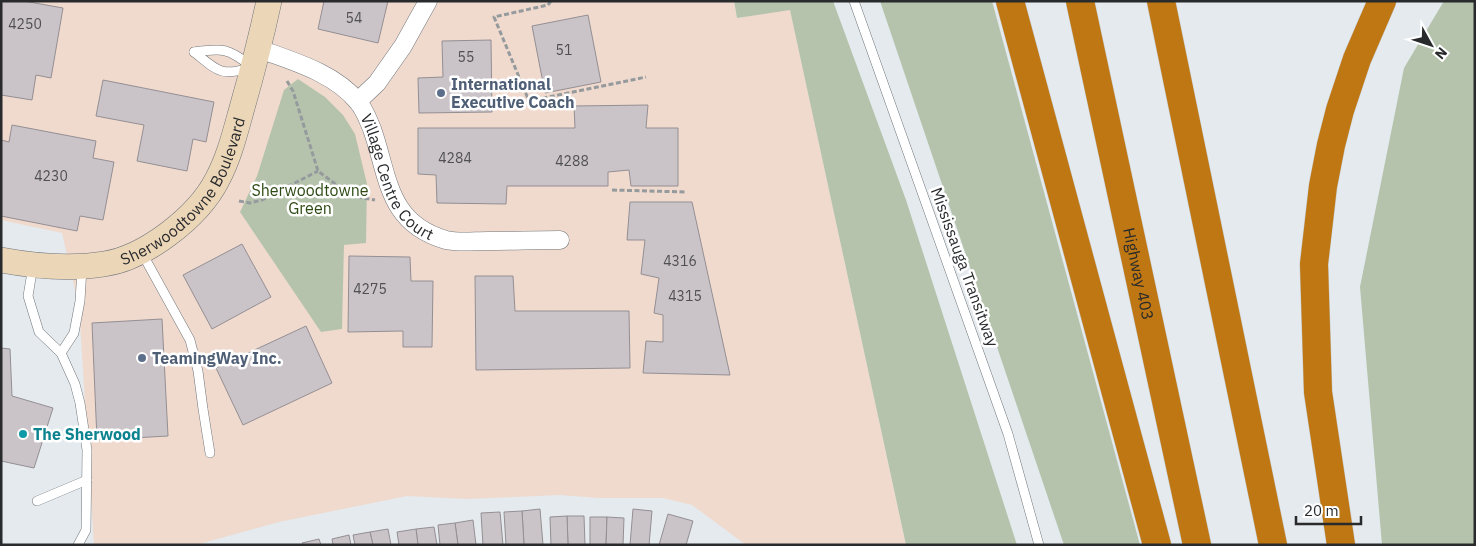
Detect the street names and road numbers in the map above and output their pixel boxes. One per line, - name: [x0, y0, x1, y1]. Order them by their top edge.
- street label: Village Centre Court: [357, 110, 437, 244]
- street label: Sherwoodtowne Boulevard: [117, 115, 249, 269]
- street label: Mississauga Transitway: [927, 185, 1003, 349]
- street label: Highway 403: [1119, 226, 1158, 322]

